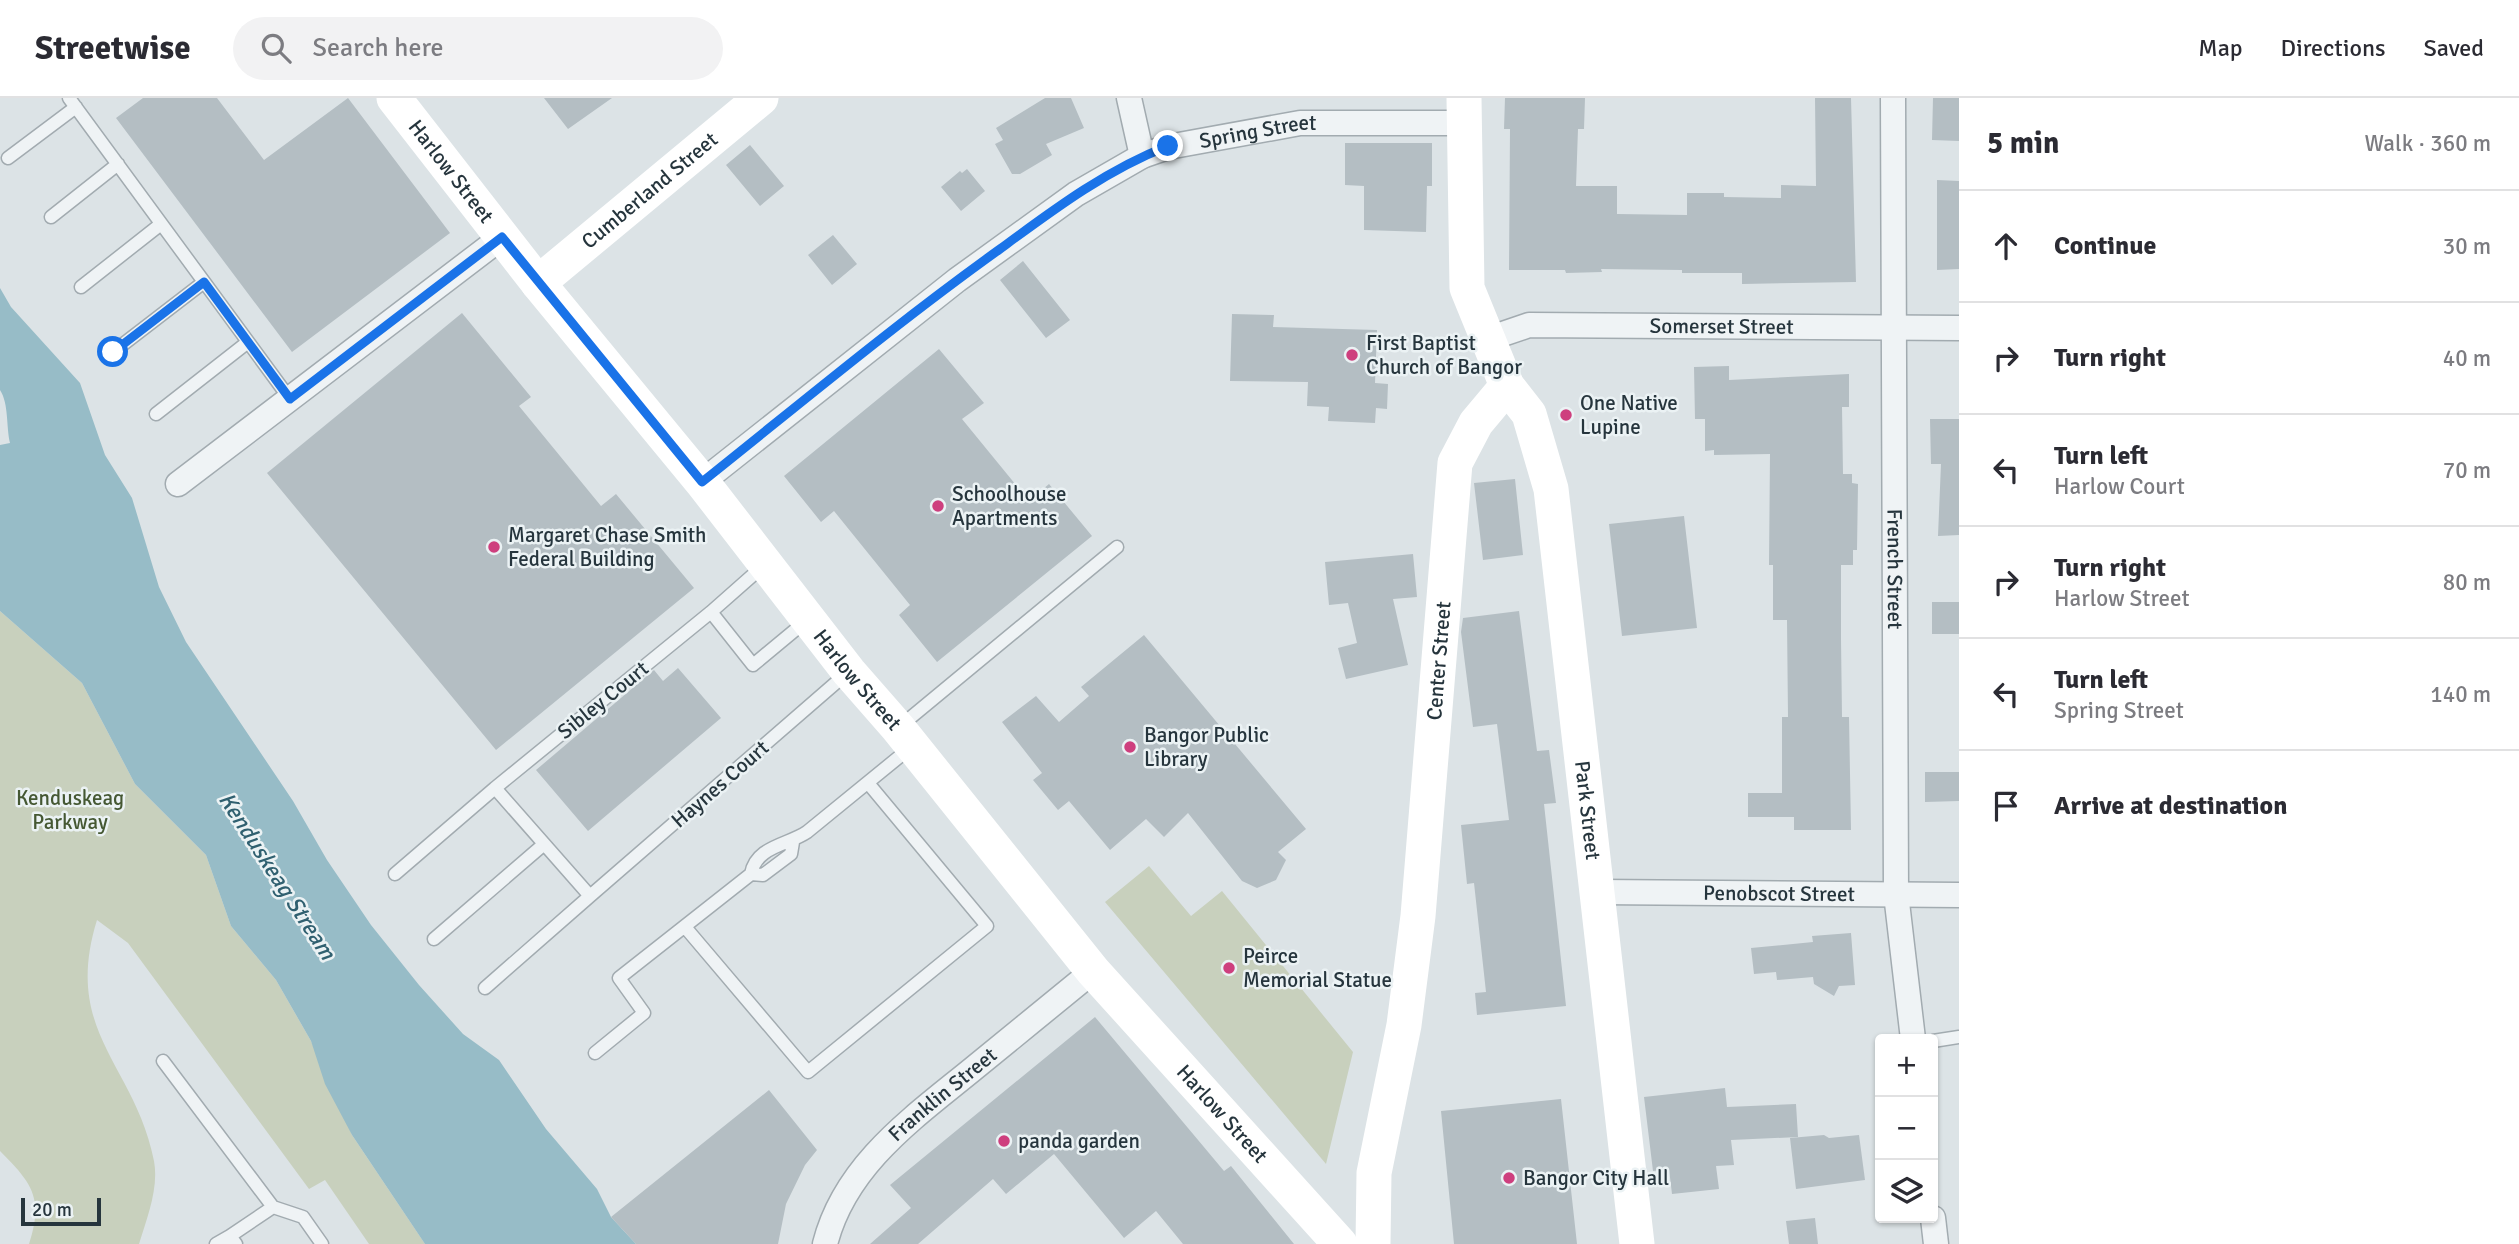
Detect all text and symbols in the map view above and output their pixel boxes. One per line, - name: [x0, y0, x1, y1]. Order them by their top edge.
- search box: [233, 17, 723, 80]
- text: Streetwise: [35, 28, 191, 69]
- icon: search: [257, 29, 295, 67]
- text: Search here: [313, 32, 444, 64]
- text: Map: [2198, 33, 2243, 63]
- text: Directions: [2281, 33, 2386, 63]
- text: Saved: [2424, 33, 2484, 63]
- street label: Spring Street: [1197, 110, 1316, 154]
- street label: Harlow Street: [403, 115, 499, 228]
- text: 5 min: [1987, 125, 2059, 162]
- street label: Cumberland Street: [576, 126, 723, 254]
- text: Walk · 360 m: [2365, 129, 2491, 158]
- route end: [1152, 130, 1183, 161]
- icon: ahead: [1987, 227, 2025, 265]
- text: Continue: [2054, 230, 2156, 262]
- text: 30 m: [2443, 232, 2491, 261]
- street label: Somerset Street: [1650, 313, 1794, 340]
- place label: First Baptist Church of Bangor: [1366, 330, 1522, 380]
- route start: [97, 336, 128, 367]
- icon: right: [1987, 339, 2025, 377]
- text: Turn right: [2054, 342, 2166, 374]
- text: 40 m: [2443, 344, 2491, 373]
- marker: First Baptist Church of Bangor: [1344, 347, 1360, 363]
- place label: One Native Lupine: [1580, 390, 1678, 440]
- marker: One Native Lupine: [1558, 407, 1574, 423]
- text: Turn left: [2054, 440, 2148, 472]
- icon: left: [1987, 451, 2025, 489]
- text: 70 m: [2443, 456, 2491, 485]
- text: Harlow Court: [2054, 472, 2185, 501]
- place label: Schoolhouse Apartments: [952, 481, 1067, 531]
- marker: Schoolhouse Apartments: [930, 498, 946, 514]
- street label: French Street: [1882, 509, 1908, 629]
- place label: Margaret Chase Smith Federal Building: [508, 522, 707, 572]
- marker: Margaret Chase Smith Federal Building: [486, 539, 502, 555]
- text: Turn right: [2054, 552, 2166, 584]
- icon: right: [1987, 563, 2025, 601]
- text: 80 m: [2443, 568, 2491, 597]
- text: Harlow Street: [2054, 584, 2190, 613]
- street label: Center Street: [1421, 600, 1457, 721]
- street label: Harlow Street: [808, 624, 907, 736]
- street label: Sibley Court: [552, 655, 654, 745]
- text: Turn left: [2054, 664, 2148, 696]
- icon: left: [1987, 675, 2025, 713]
- text: 140 m: [2430, 680, 2491, 709]
- text: Spring Street: [2054, 696, 2184, 725]
- place label: Bangor Public Library: [1144, 722, 1269, 772]
- street label: Haynes Court: [666, 735, 774, 833]
- marker: Bangor Public Library: [1122, 739, 1138, 755]
- street label: Park Street: [1569, 759, 1606, 861]
- park label: Kenduskeag Parkway: [16, 785, 124, 835]
- water label: Kenduskeag Stream: [212, 787, 342, 966]
- icon: arrive: [1987, 787, 2025, 825]
- text: Arrive at destination: [2054, 790, 2287, 822]
- street label: Penobscot Street: [1703, 880, 1855, 907]
- place label: Peirce Memorial Statue: [1243, 943, 1392, 993]
- marker: Peirce Memorial Statue: [1221, 960, 1237, 976]
- map controls: [1875, 1034, 1938, 1223]
- button: +: [1875, 1034, 1938, 1097]
- street label: Franklin Street: [883, 1042, 1002, 1147]
- street label: Harlow Street: [1171, 1059, 1273, 1168]
- button: −: [1875, 1097, 1938, 1160]
- place label: panda garden: [1018, 1128, 1140, 1154]
- marker: panda garden: [996, 1133, 1012, 1149]
- button: layers: [1875, 1160, 1938, 1223]
- place label: Bangor City Hall: [1523, 1165, 1669, 1191]
- marker: Bangor City Hall: [1501, 1170, 1517, 1186]
- scale bar: [21, 1195, 102, 1227]
- text: 20 m: [32, 1198, 72, 1222]

